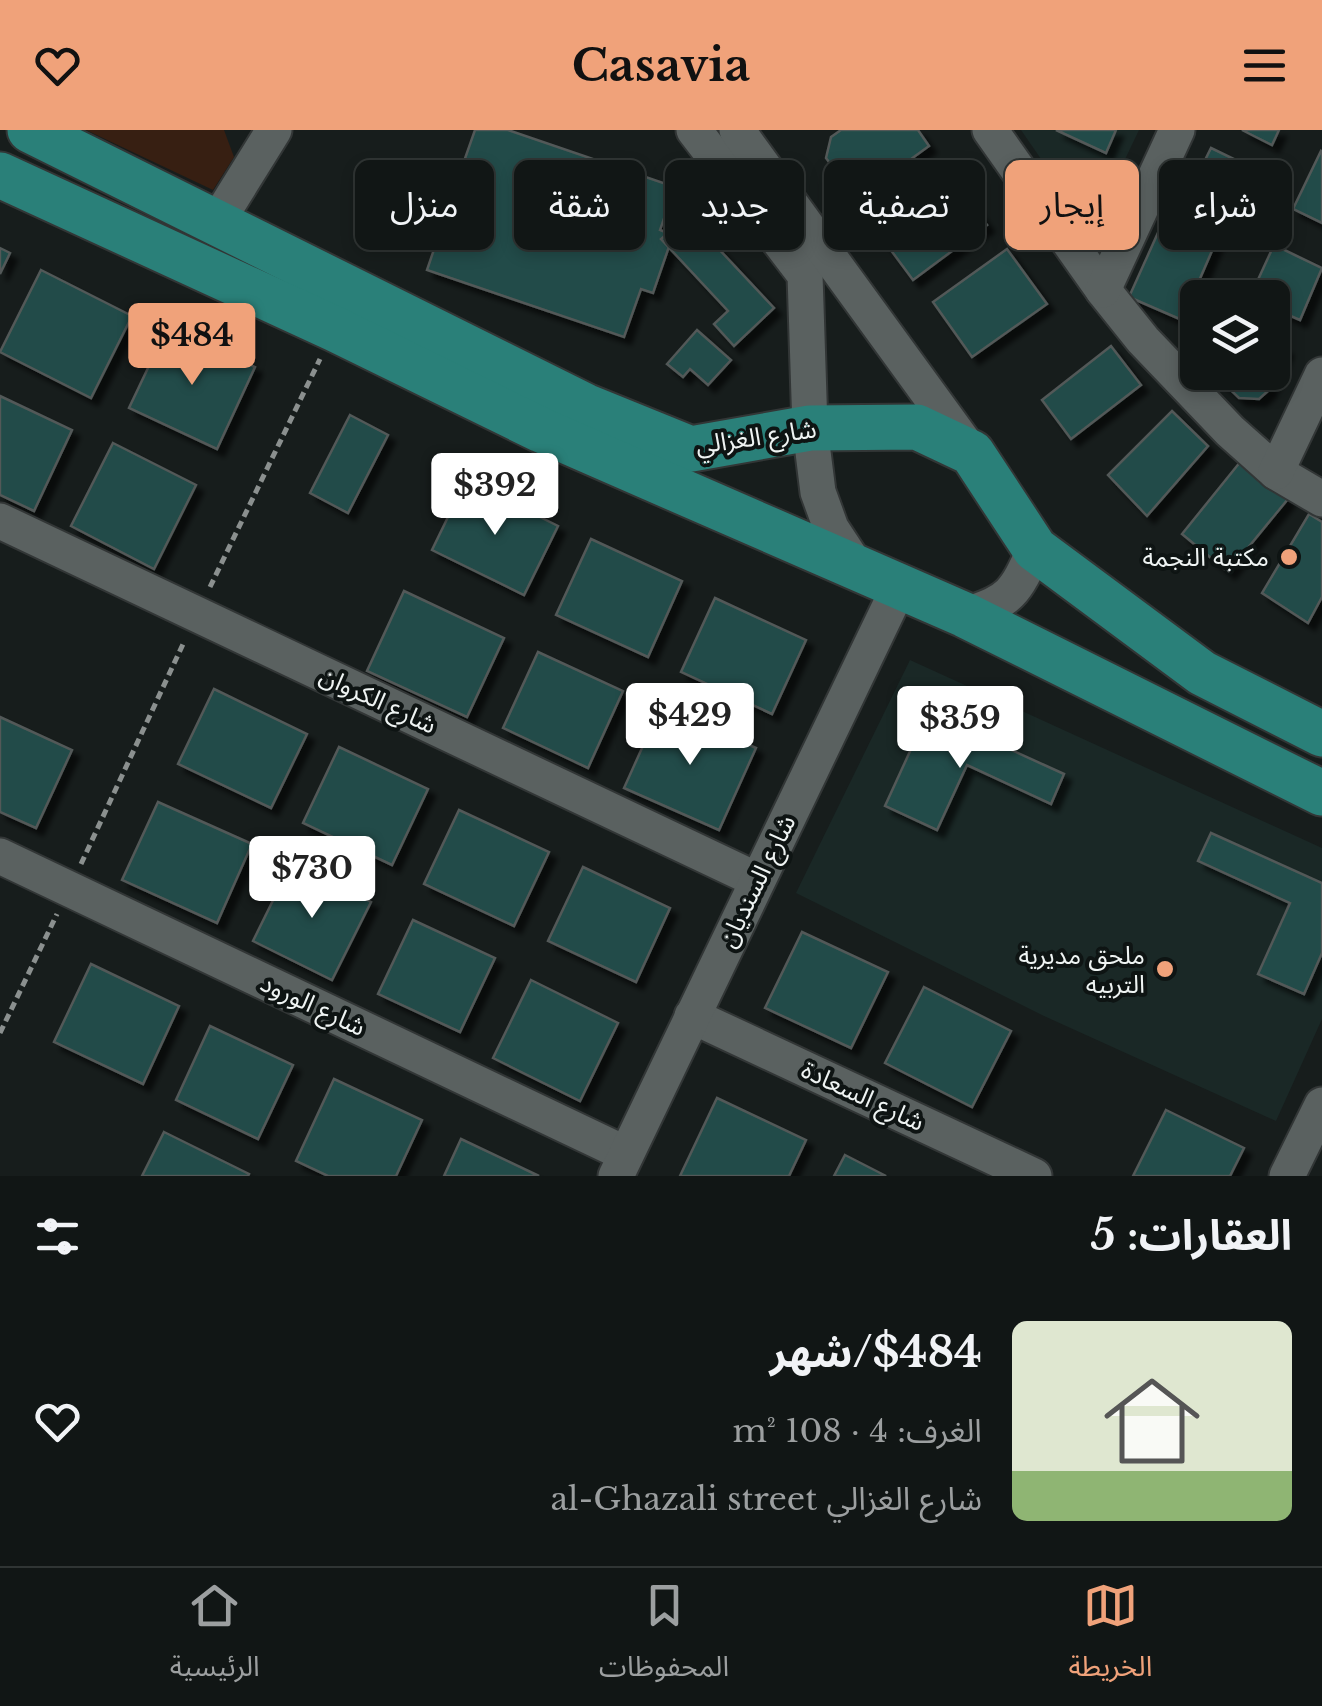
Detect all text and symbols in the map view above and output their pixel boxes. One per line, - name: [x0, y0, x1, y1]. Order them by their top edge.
- text: Casavia: [572, 37, 750, 93]
- icon: heart: [30, 38, 85, 93]
- icon: menu: [1237, 38, 1292, 93]
- chip: منزل: [355, 160, 494, 250]
- chip: شقة: [514, 160, 645, 250]
- chip: جديد: [665, 160, 804, 250]
- chip: تصفية: [824, 160, 985, 250]
- chip: إيجار: [1005, 160, 1139, 250]
- chip: شراء: [1159, 160, 1292, 250]
- map controls: [1180, 280, 1290, 390]
- button: layers: [1180, 280, 1290, 390]
- pin: $484: [133, 303, 251, 388]
- text: $484: [150, 315, 234, 355]
- street label: شارع الغزالي: [694, 413, 819, 465]
- pin: $392: [436, 453, 554, 538]
- text: $392: [453, 465, 537, 505]
- place label: مكتبة النجمة: [1142, 542, 1269, 573]
- marker: مكتبة النجمة: [1278, 546, 1300, 568]
- street label: شارع الكروان: [313, 659, 441, 743]
- pin: $429: [631, 683, 749, 768]
- pin: $359: [901, 686, 1019, 771]
- text: $429: [648, 695, 732, 735]
- text: $359: [919, 698, 1001, 738]
- street label: شارع السنديان: [712, 810, 805, 954]
- pin: $730: [253, 836, 371, 921]
- text: $730: [271, 848, 353, 888]
- place label: ملحق مديرية التربيه: [1018, 940, 1145, 1000]
- marker: ملحق مديرية التربيه: [1154, 958, 1176, 980]
- street label: شارع الورود: [254, 967, 371, 1046]
- street label: شارع السعادة: [795, 1054, 929, 1141]
- icon: filters: [30, 1209, 85, 1264]
- text: العقارات: 5: [1091, 1209, 1292, 1261]
- text: $484/شهر: [770, 1326, 982, 1378]
- icon: home: [1092, 1361, 1212, 1481]
- icon: heart: [30, 1394, 85, 1449]
- text: الغرف: 4 · 108 m²: [733, 1411, 982, 1451]
- text: شارع الغزالي al-Ghazali street: [550, 1479, 982, 1519]
- tab: الرئيسية: [170, 1578, 260, 1697]
- tab: المحفوظات: [599, 1578, 729, 1697]
- tab: الخريطة: [1068, 1578, 1152, 1697]

